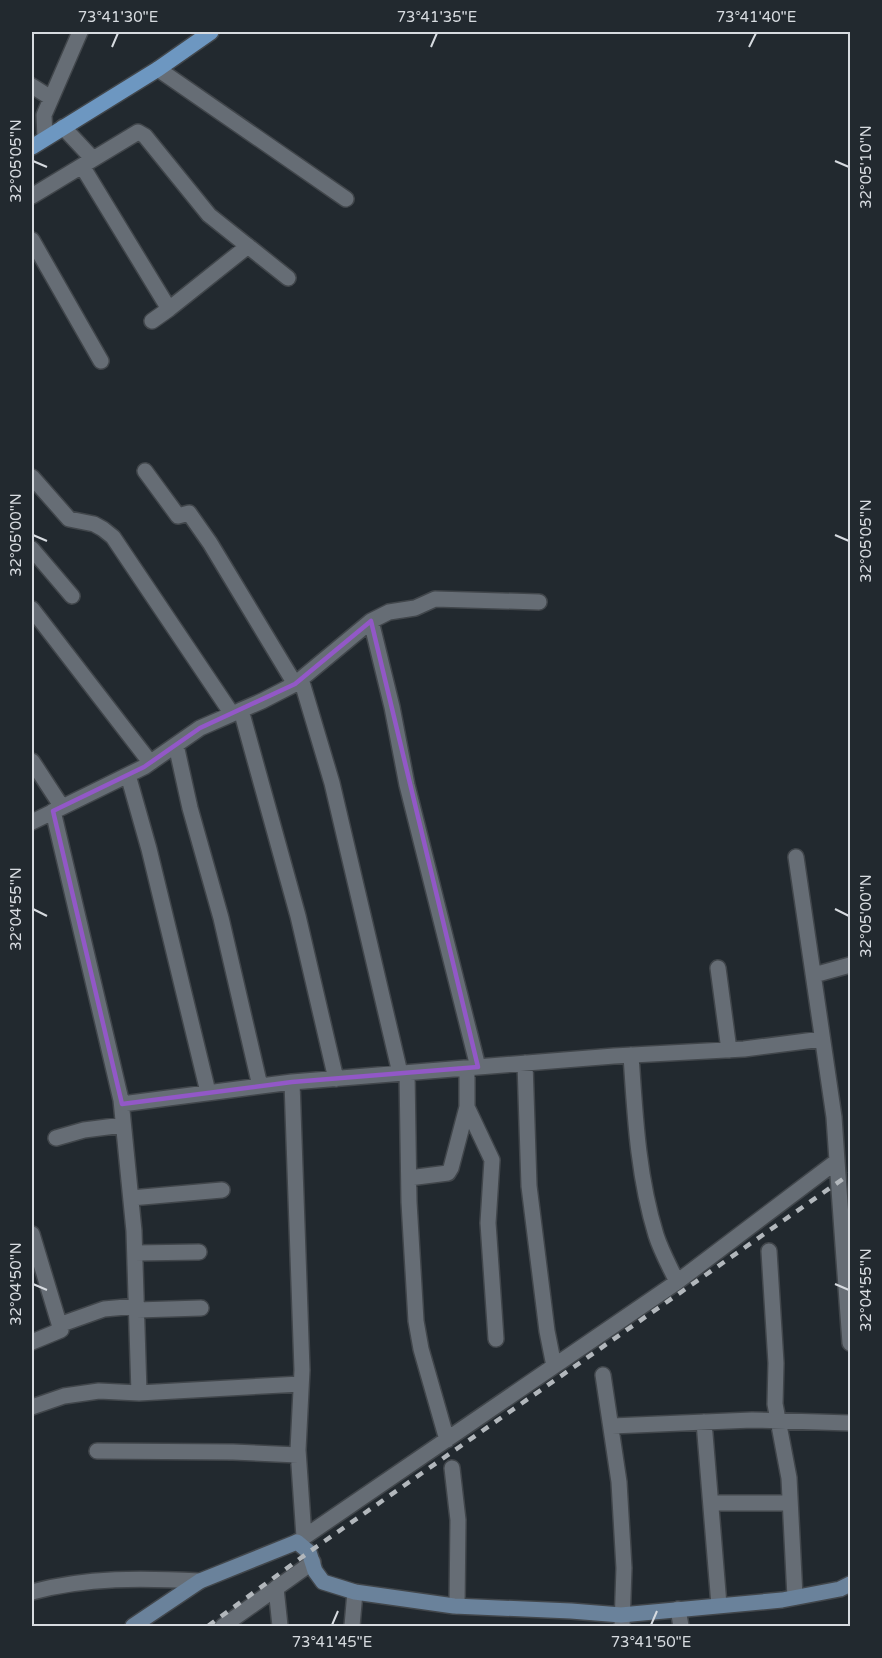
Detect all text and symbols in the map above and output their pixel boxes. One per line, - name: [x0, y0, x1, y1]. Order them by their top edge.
- text: 73°41'30"E: [78, 8, 158, 26]
- text: 73°41'35"E: [397, 8, 477, 26]
- text: 73°41'40"E: [716, 8, 796, 26]
- text: 32°05'05"N: [7, 119, 25, 203]
- text: 32°05'10"N: [857, 125, 875, 209]
- text: 32°05'00"N: [7, 493, 25, 577]
- text: 32°05'05"N: [857, 499, 875, 583]
- text: 32°04'55"N: [7, 867, 25, 951]
- text: 32°05'00"N: [857, 874, 875, 958]
- text: 32°04'50"N: [7, 1242, 25, 1326]
- text: 32°04'55"N: [857, 1248, 875, 1332]
- text: 73°41'45"E: [292, 1633, 372, 1651]
- text: 73°41'50"E: [611, 1633, 691, 1651]

